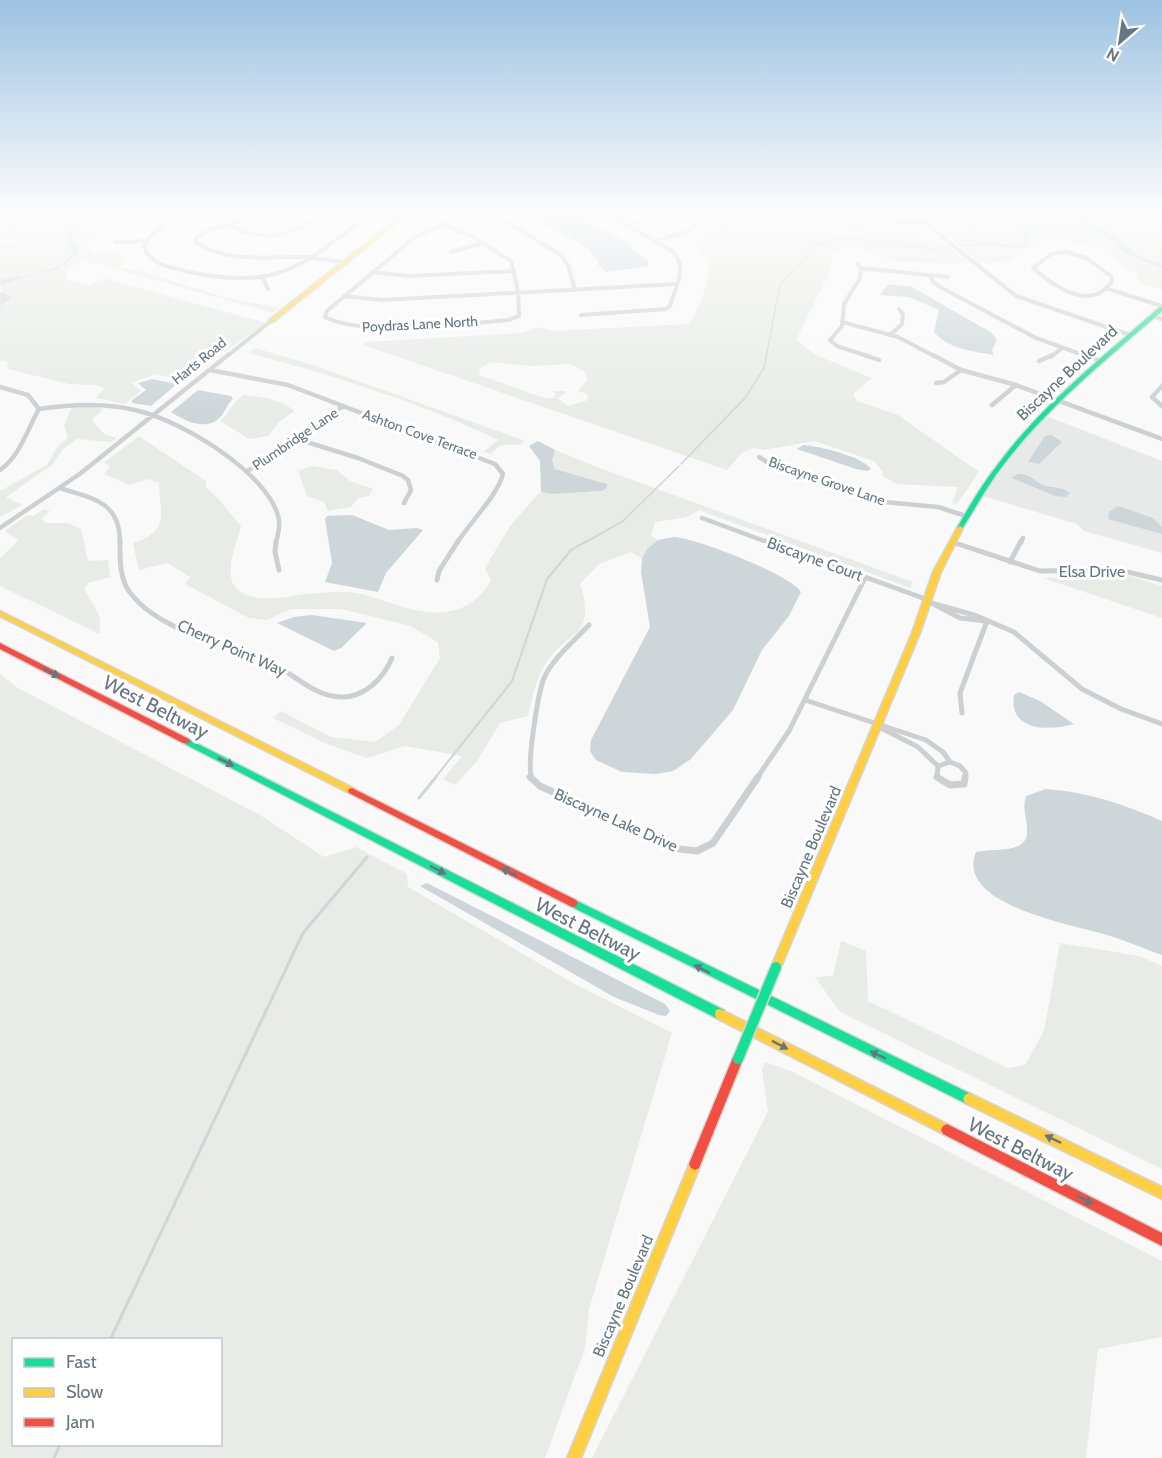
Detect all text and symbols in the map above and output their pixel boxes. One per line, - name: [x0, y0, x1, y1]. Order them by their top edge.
- north arrow: [1090, 12, 1150, 72]
- text: N: [1103, 44, 1123, 66]
- street label: Poydras Lane North: [362, 312, 478, 336]
- street label: Biscayne Boulevard: [1013, 321, 1121, 425]
- street label: Harts Road: [168, 334, 230, 388]
- street label: Plumbridge Lane: [249, 404, 341, 474]
- street label: Ashton Cove Terrace: [360, 405, 480, 463]
- street label: Biscayne Grove Lane: [766, 453, 888, 509]
- street label: Biscayne Court: [765, 533, 866, 585]
- street label: Elsa Drive: [1059, 562, 1125, 581]
- street label: Cherry Point Way: [175, 615, 289, 681]
- one-way arrow: [43, 667, 61, 677]
- street label: West Beltway: [99, 670, 213, 744]
- one-way arrow: [217, 757, 234, 766]
- street label: Biscayne Boulevard: [777, 783, 845, 911]
- street label: Biscayne Lake Drive: [551, 784, 681, 856]
- one-way arrow: [429, 865, 447, 875]
- one-way arrow: [501, 867, 518, 876]
- street label: West Beltway: [531, 892, 645, 966]
- one-way arrow: [694, 964, 711, 973]
- one-way arrow: [772, 1040, 789, 1050]
- one-way arrow: [869, 1050, 886, 1059]
- street label: West Beltway: [964, 1112, 1078, 1186]
- one-way arrow: [1045, 1135, 1062, 1144]
- one-way arrow: [1076, 1195, 1093, 1205]
- street label: Biscayne Boulevard: [589, 1232, 657, 1360]
- legend: [12, 1338, 222, 1446]
- text: Fast: [66, 1351, 97, 1373]
- text: Slow: [66, 1381, 103, 1403]
- text: Jam: [65, 1411, 95, 1433]

